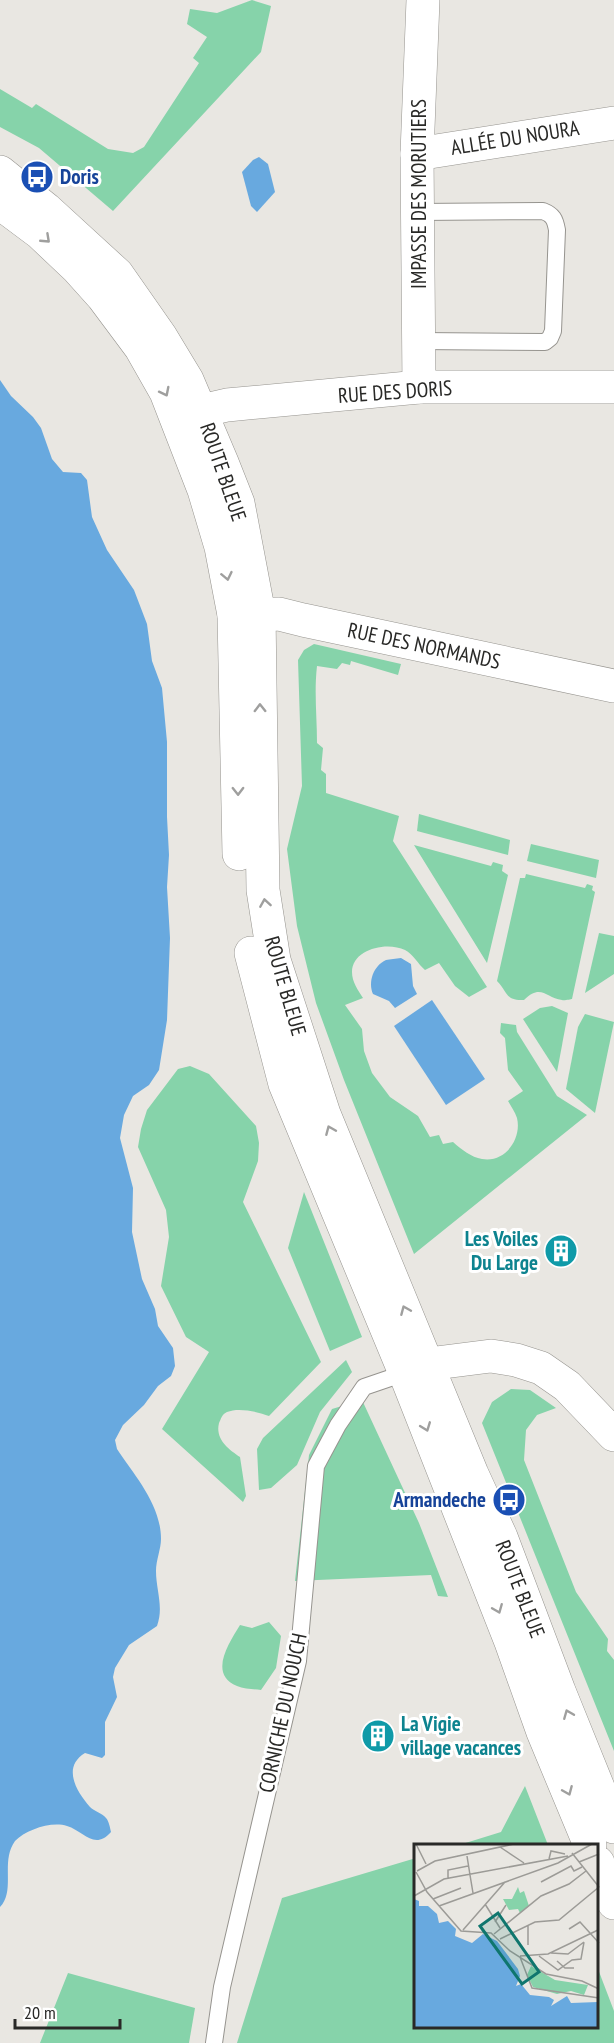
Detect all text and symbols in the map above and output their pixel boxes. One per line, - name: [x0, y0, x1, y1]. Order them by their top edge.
- street label: IMPASSE DES MORUTIERS: [405, 99, 432, 289]
- street label: ALLÉE DU NOURA: [449, 114, 581, 161]
- bus stop icon: Doris: [19, 159, 55, 195]
- place label: Doris: [60, 163, 99, 190]
- one-way arrow: [39, 232, 50, 243]
- street label: RUE DES DORIS: [337, 374, 453, 409]
- one-way arrow: [158, 385, 170, 396]
- street label: ROUTE BLEUE: [194, 419, 253, 525]
- one-way arrow: [220, 571, 233, 581]
- street label: RUE DES NORMANDS: [345, 616, 503, 675]
- one-way arrow: [254, 703, 266, 712]
- one-way arrow: [232, 787, 244, 796]
- one-way arrow: [259, 898, 271, 907]
- street label: ROUTE BLEUE: [258, 933, 313, 1039]
- one-way arrow: [325, 1125, 337, 1136]
- place label: Les Voiles Du Large: [465, 1225, 538, 1276]
- building icon: Les Voiles Du Large: [543, 1233, 579, 1269]
- one-way arrow: [400, 1305, 412, 1316]
- one-way arrow: [419, 1421, 432, 1432]
- bus stop icon: Armandeche: [491, 1482, 527, 1518]
- place label: Armandeche: [392, 1486, 486, 1513]
- street label: ROUTE BLEUE: [490, 1536, 551, 1641]
- one-way arrow: [491, 1602, 503, 1613]
- street label: CORNICHE DU NOUCH: [252, 1631, 313, 1795]
- place label: La Vigie village vacances: [400, 1710, 521, 1761]
- one-way arrow: [563, 1710, 575, 1721]
- building icon: La Vigie village vacances: [360, 1718, 396, 1754]
- one-way arrow: [561, 1784, 573, 1795]
- inset map: [414, 1844, 599, 2028]
- scale bar: [15, 1992, 120, 2030]
- text: 20 m: [24, 2001, 56, 2024]

